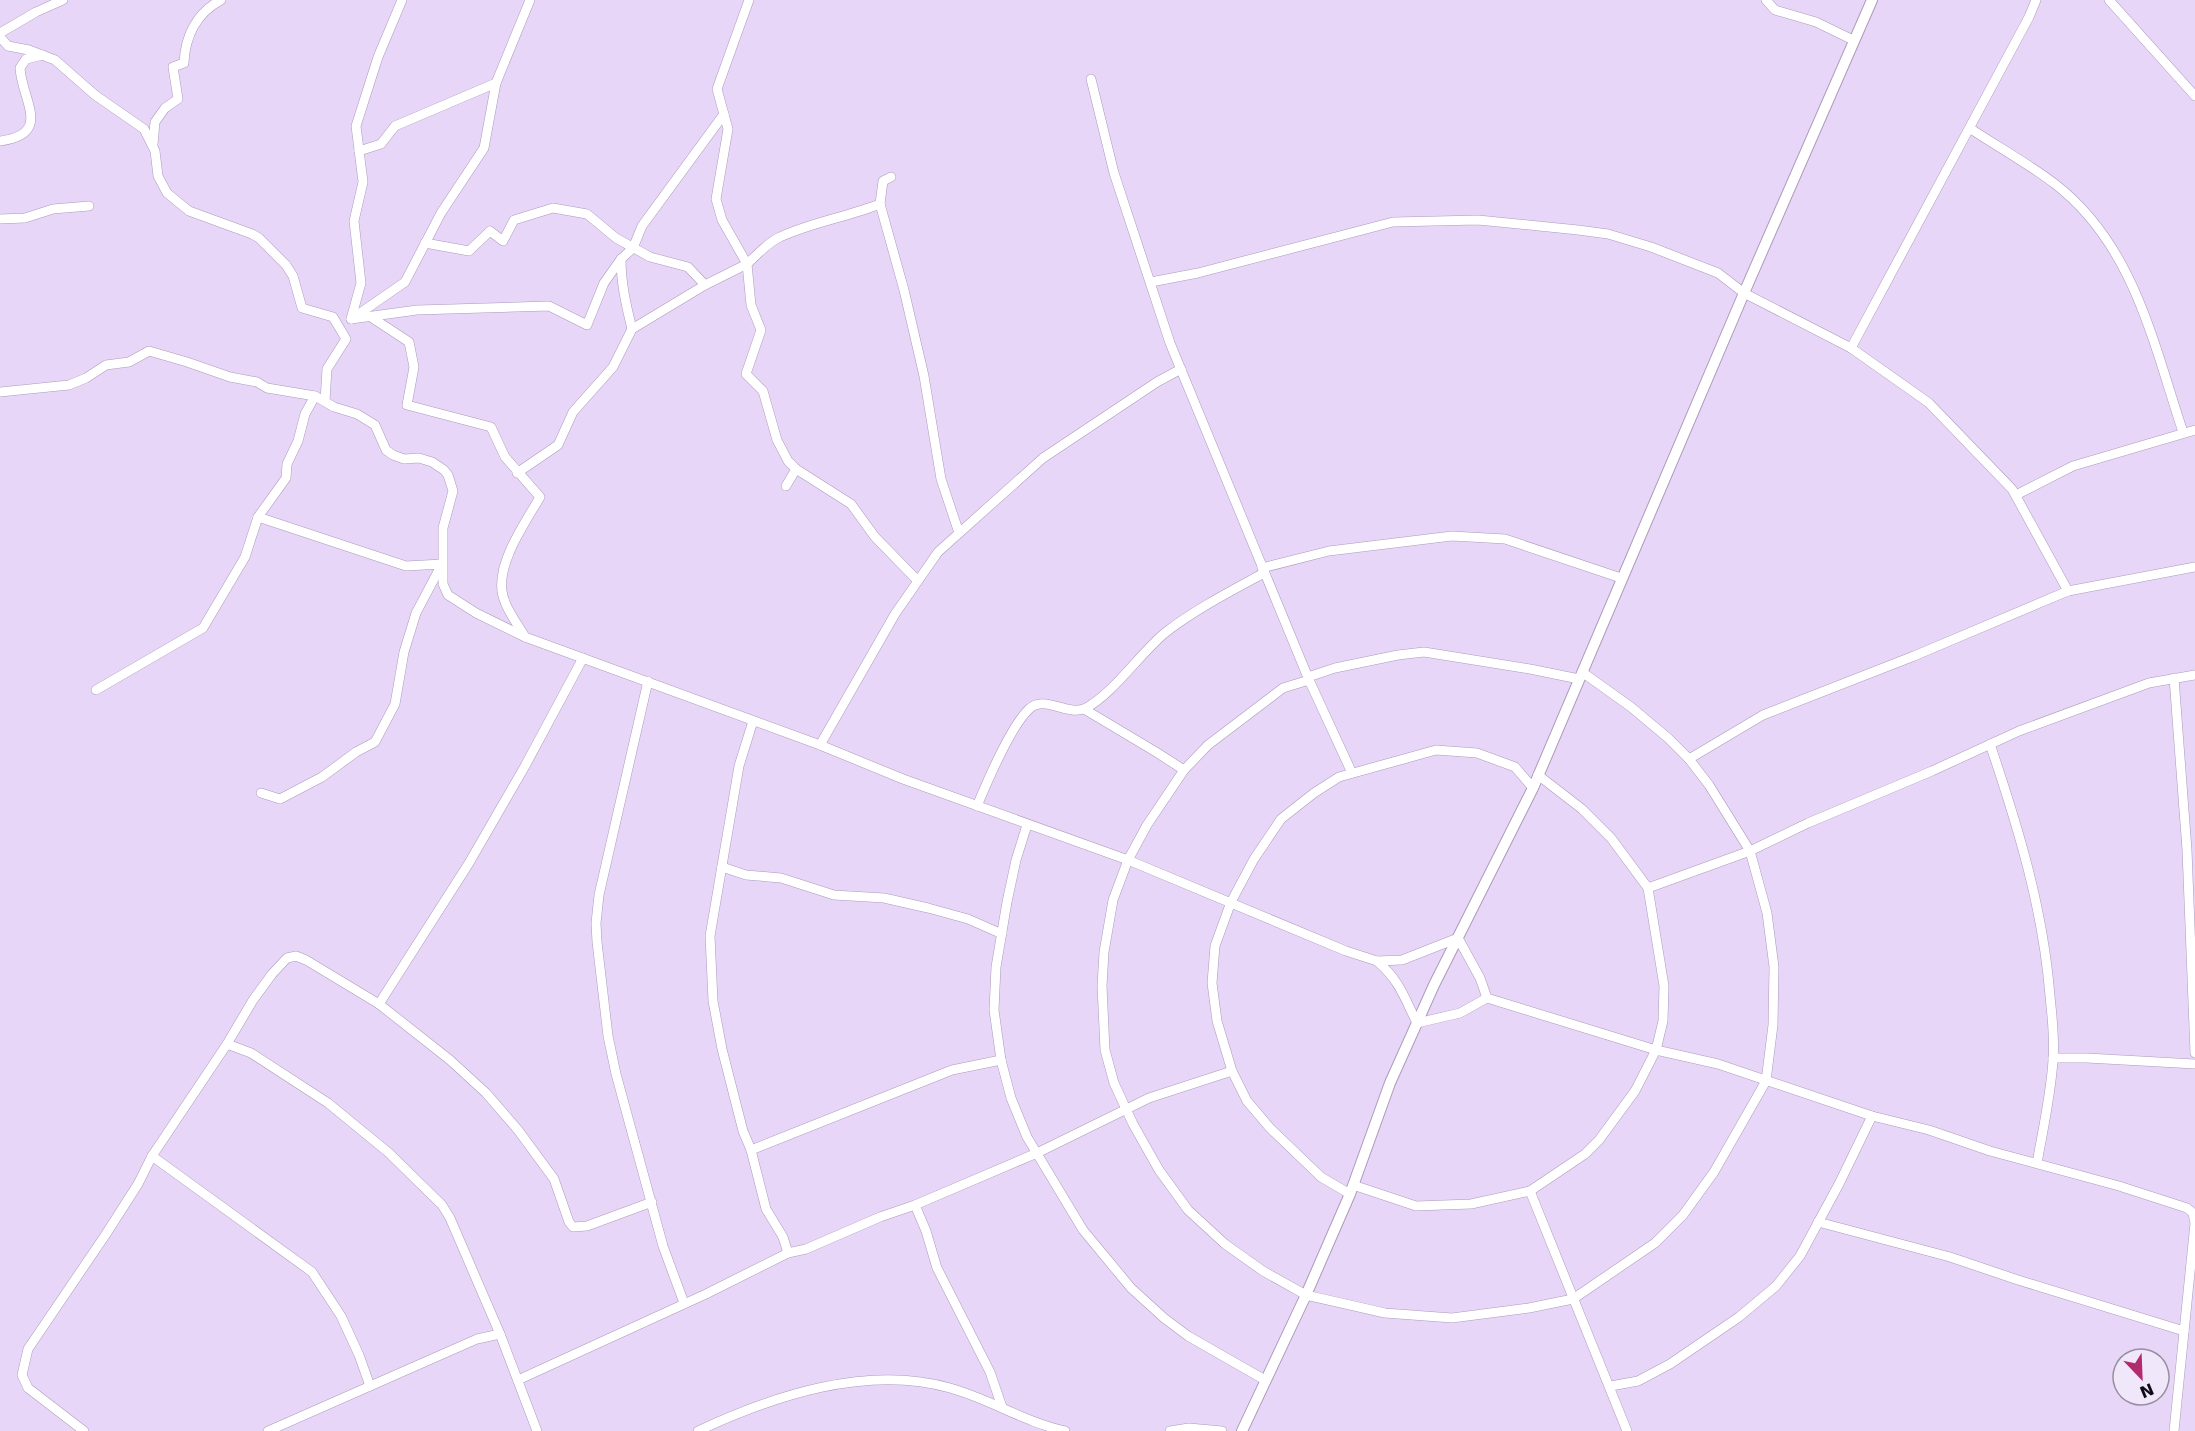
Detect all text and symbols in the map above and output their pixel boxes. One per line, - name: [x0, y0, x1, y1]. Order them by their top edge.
- north arrow: [2111, 1347, 2171, 1407]
- text: N: [2137, 1379, 2157, 1402]

